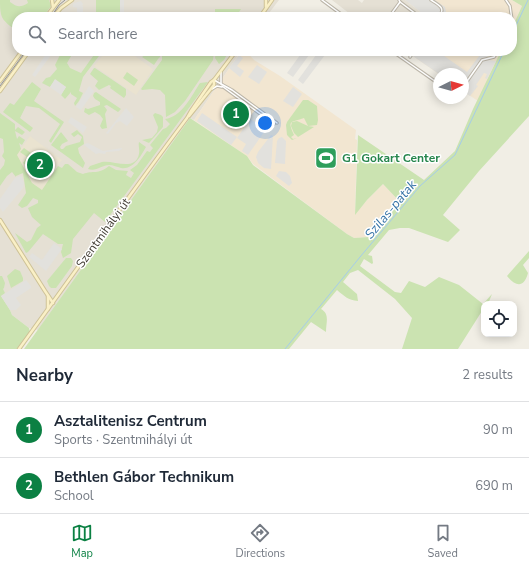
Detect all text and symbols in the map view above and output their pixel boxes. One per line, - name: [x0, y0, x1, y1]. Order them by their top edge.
- search box: [12, 12, 517, 56]
- icon: search: [26, 23, 48, 45]
- text: Search here: [58, 24, 138, 44]
- north arrow: [433, 68, 469, 104]
- pin: 1: [223, 99, 249, 129]
- your location: [255, 113, 275, 133]
- sports icon: G1 Gokart Center: [313, 145, 339, 171]
- pin: 2: [27, 150, 53, 180]
- place label: G1 Gokart Center: [342, 150, 440, 166]
- water label: Szilas-patak: [361, 176, 421, 243]
- street label: Szentmihályi út: [72, 194, 134, 271]
- map controls: [481, 301, 517, 337]
- button: locate: [481, 301, 517, 337]
- text: Nearby: [16, 364, 73, 387]
- text: 2 results: [462, 366, 513, 384]
- text: Asztalitenisz Centrum: [54, 411, 207, 431]
- text: 1: [25, 421, 33, 439]
- text: 90 m: [483, 421, 513, 439]
- text: Sports · Szentmihályi út: [54, 431, 192, 449]
- text: Bethlen Gábor Technikum: [54, 467, 234, 487]
- text: 2: [25, 477, 33, 495]
- text: 690 m: [475, 477, 513, 495]
- text: School: [54, 487, 94, 505]
- tab: Map: [71, 522, 93, 561]
- tab: Directions: [235, 522, 285, 561]
- tab: Saved: [427, 522, 458, 561]

